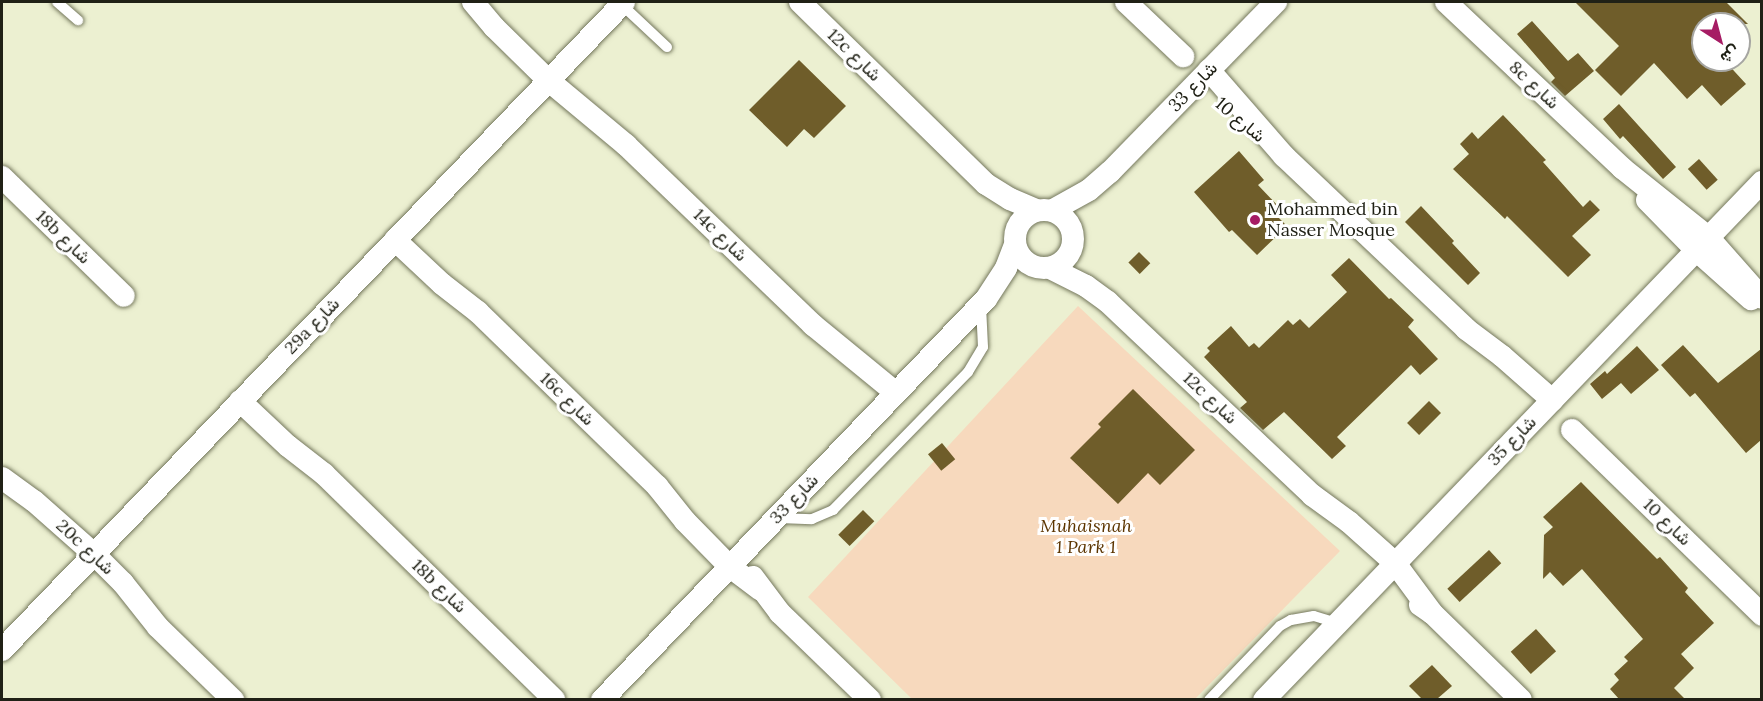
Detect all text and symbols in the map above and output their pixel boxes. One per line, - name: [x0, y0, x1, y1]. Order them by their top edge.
- north arrow: [1691, 12, 1751, 72]
- street label: 12c شارع: [822, 24, 886, 86]
- text: ش: [1717, 41, 1744, 69]
- street label: 8c شارع: [1504, 56, 1564, 114]
- street label: شارع 33: [1164, 58, 1222, 116]
- street label: شارع 10: [1211, 93, 1269, 147]
- place label: Mohammed bin Nasser Mosque: [1267, 199, 1398, 242]
- street label: 14c شارع: [688, 204, 752, 266]
- street label: 18b شارع: [31, 206, 95, 268]
- marker: Mohammed bin Nasser Mosque: [1248, 213, 1262, 227]
- street label: 29a شارع: [280, 293, 344, 359]
- street label: 12c شارع: [1178, 367, 1242, 429]
- street label: 16c شارع: [535, 368, 599, 430]
- street label: شارع 35: [1483, 412, 1541, 470]
- street label: شارع 33: [765, 470, 823, 528]
- street label: شارع 10: [1638, 494, 1696, 550]
- street label: 20c شارع: [52, 515, 118, 579]
- park label: Muhaisnah 1 Park 1: [1040, 516, 1132, 558]
- street label: 18b شارع: [407, 555, 471, 617]

